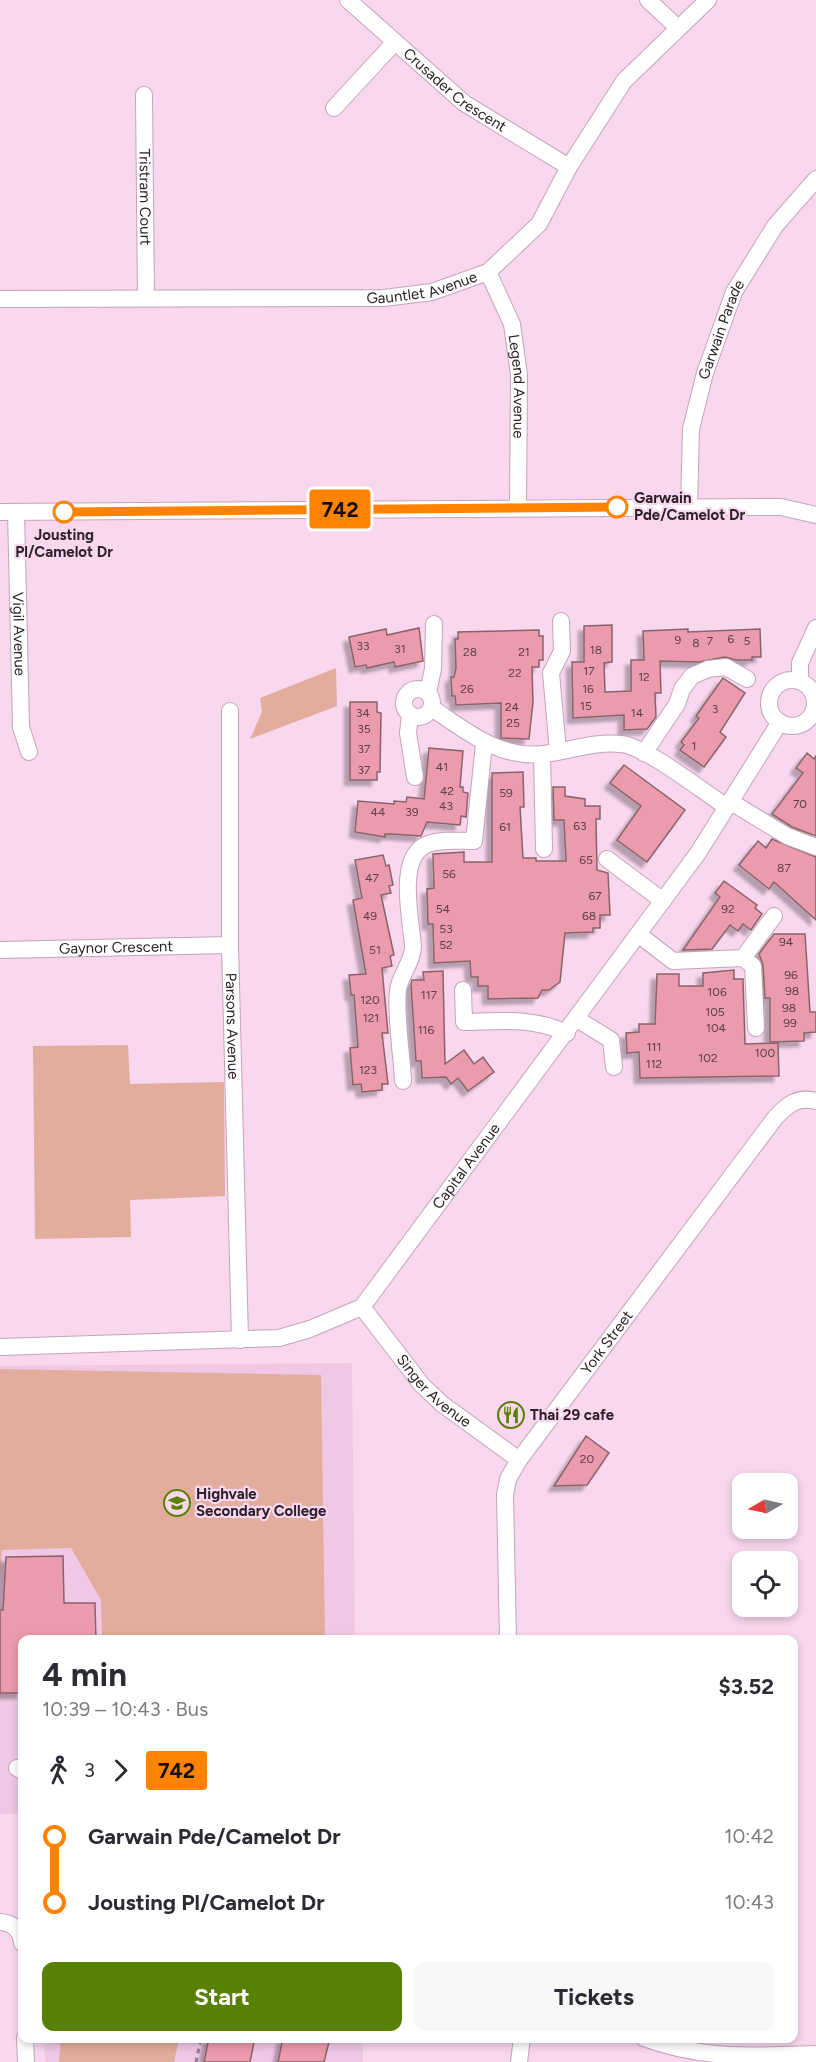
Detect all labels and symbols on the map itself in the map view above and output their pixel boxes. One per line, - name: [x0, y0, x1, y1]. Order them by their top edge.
- street label: Crusader Crescent: [400, 44, 510, 136]
- street label: Tristram Court: [136, 149, 154, 246]
- street label: Gauntlet Avenue: [366, 268, 479, 307]
- street label: Garwain Parade: [695, 276, 748, 381]
- street label: Legend Avenue: [504, 333, 528, 439]
- place label: Garwain Pde/Camelot Dr: [634, 489, 745, 524]
- line badge: 742: [306, 490, 374, 528]
- marker: Garwain Pde/Camelot Dr: [606, 496, 628, 518]
- marker: Jousting Pl/Camelot Dr: [53, 501, 75, 523]
- place label: Jousting Pl/Camelot Dr: [15, 526, 113, 561]
- street label: Vigil Avenue: [9, 592, 29, 676]
- house number: 6: [728, 632, 735, 646]
- house number: 9: [675, 633, 682, 647]
- house number: 7: [707, 634, 714, 648]
- house number: 5: [744, 634, 751, 648]
- house number: 8: [692, 636, 700, 650]
- house number: 33: [356, 639, 370, 653]
- house number: 31: [394, 642, 406, 656]
- house number: 18: [590, 643, 602, 657]
- house number: 28: [463, 645, 477, 659]
- house number: 21: [518, 645, 530, 659]
- house number: 17: [583, 664, 595, 678]
- house number: 22: [508, 666, 522, 680]
- house number: 12: [638, 670, 650, 684]
- house number: 26: [460, 682, 474, 696]
- house number: 16: [582, 682, 594, 696]
- house number: 15: [580, 699, 592, 713]
- house number: 24: [505, 700, 520, 714]
- house number: 3: [712, 702, 718, 716]
- house number: 34: [356, 706, 371, 720]
- house number: 14: [631, 706, 644, 720]
- house number: 25: [506, 716, 520, 730]
- house number: 35: [357, 722, 371, 736]
- house number: 1: [692, 739, 696, 753]
- house number: 37: [358, 742, 371, 756]
- house number: 41: [436, 760, 448, 774]
- house number: 37: [358, 763, 371, 777]
- house number: 42: [440, 784, 454, 798]
- house number: 59: [499, 786, 513, 800]
- house number: 70: [793, 797, 807, 811]
- house number: 43: [439, 799, 453, 813]
- house number: 44: [371, 805, 386, 819]
- house number: 39: [405, 805, 419, 819]
- house number: 63: [573, 819, 587, 833]
- house number: 61: [499, 820, 511, 834]
- house number: 65: [579, 853, 593, 867]
- house number: 87: [777, 861, 791, 875]
- house number: 56: [442, 867, 456, 881]
- house number: 47: [365, 871, 379, 885]
- house number: 67: [588, 889, 602, 903]
- house number: 54: [436, 902, 451, 916]
- house number: 92: [721, 902, 735, 916]
- house number: 49: [363, 909, 377, 923]
- house number: 68: [582, 909, 596, 923]
- house number: 53: [439, 922, 453, 936]
- house number: 94: [779, 935, 794, 949]
- street label: Gaynor Crescent: [59, 937, 174, 958]
- house number: 52: [439, 938, 453, 952]
- house number: 51: [369, 943, 381, 957]
- house number: 96: [784, 968, 798, 982]
- street label: Parsons Avenue: [222, 972, 242, 1080]
- house number: 98: [785, 984, 799, 998]
- house number: 106: [707, 985, 727, 999]
- house number: 117: [421, 988, 438, 1002]
- house number: 120: [360, 993, 380, 1007]
- house number: 98: [782, 1001, 796, 1015]
- house number: 105: [705, 1005, 725, 1019]
- house number: 121: [363, 1011, 379, 1025]
- house number: 99: [783, 1016, 797, 1030]
- house number: 104: [706, 1021, 727, 1035]
- house number: 116: [418, 1023, 435, 1037]
- house number: 111: [647, 1040, 661, 1054]
- house number: 100: [755, 1046, 775, 1060]
- house number: 102: [698, 1051, 718, 1065]
- house number: 112: [646, 1057, 662, 1071]
- house number: 123: [359, 1063, 377, 1077]
- street label: Capital Avenue: [429, 1120, 504, 1213]
- street label: York Street: [577, 1307, 637, 1378]
- street label: Singer Avenue: [393, 1351, 475, 1431]
- restaurant icon: Thai 29 cafe: [496, 1400, 526, 1430]
- place label: Thai 29 cafe: [530, 1406, 615, 1424]
- house number: 20: [580, 1452, 595, 1466]
- north arrow: [732, 1473, 798, 1539]
- place label: Highvale Secondary College: [196, 1485, 327, 1520]
- school or university icon: Highvale Secondary College: [162, 1488, 192, 1518]

